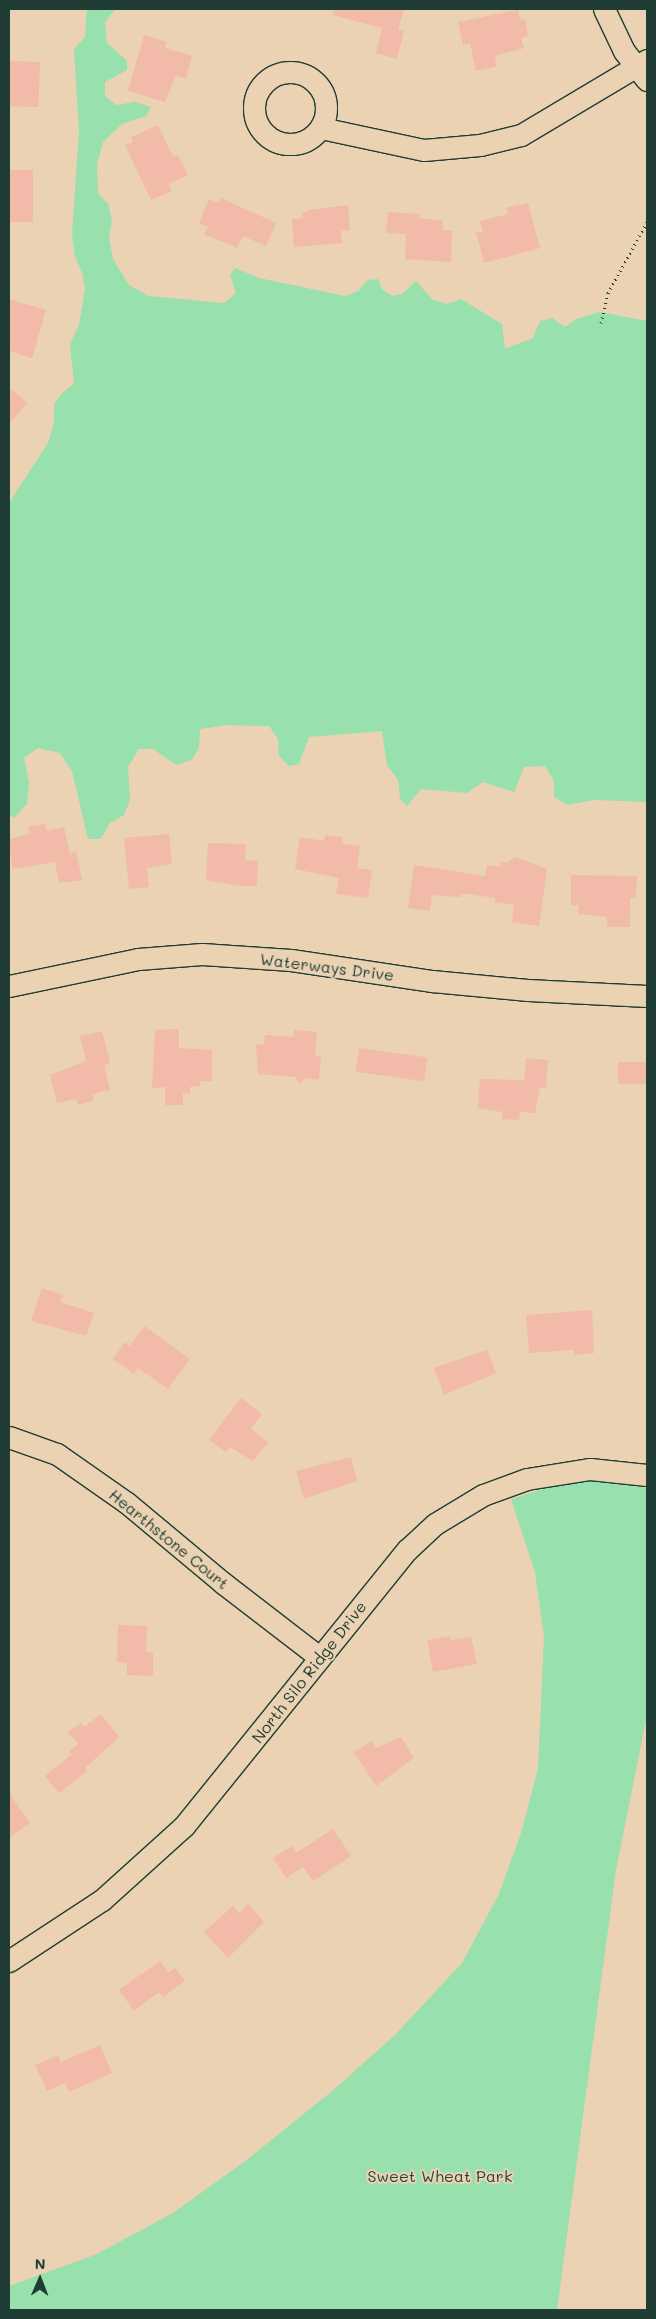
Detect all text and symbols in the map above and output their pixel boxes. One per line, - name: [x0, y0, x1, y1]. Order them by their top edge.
- street label: Waterways Drive: [259, 949, 395, 985]
- street label: Hearthstone Court: [105, 1485, 233, 1593]
- street label: North Silo Ridge Drive: [248, 1597, 370, 1747]
- park label: Sweet Wheat Park: [368, 2166, 512, 2186]
- north arrow: [15, 2254, 65, 2304]
- text: N: [35, 2254, 46, 2273]

